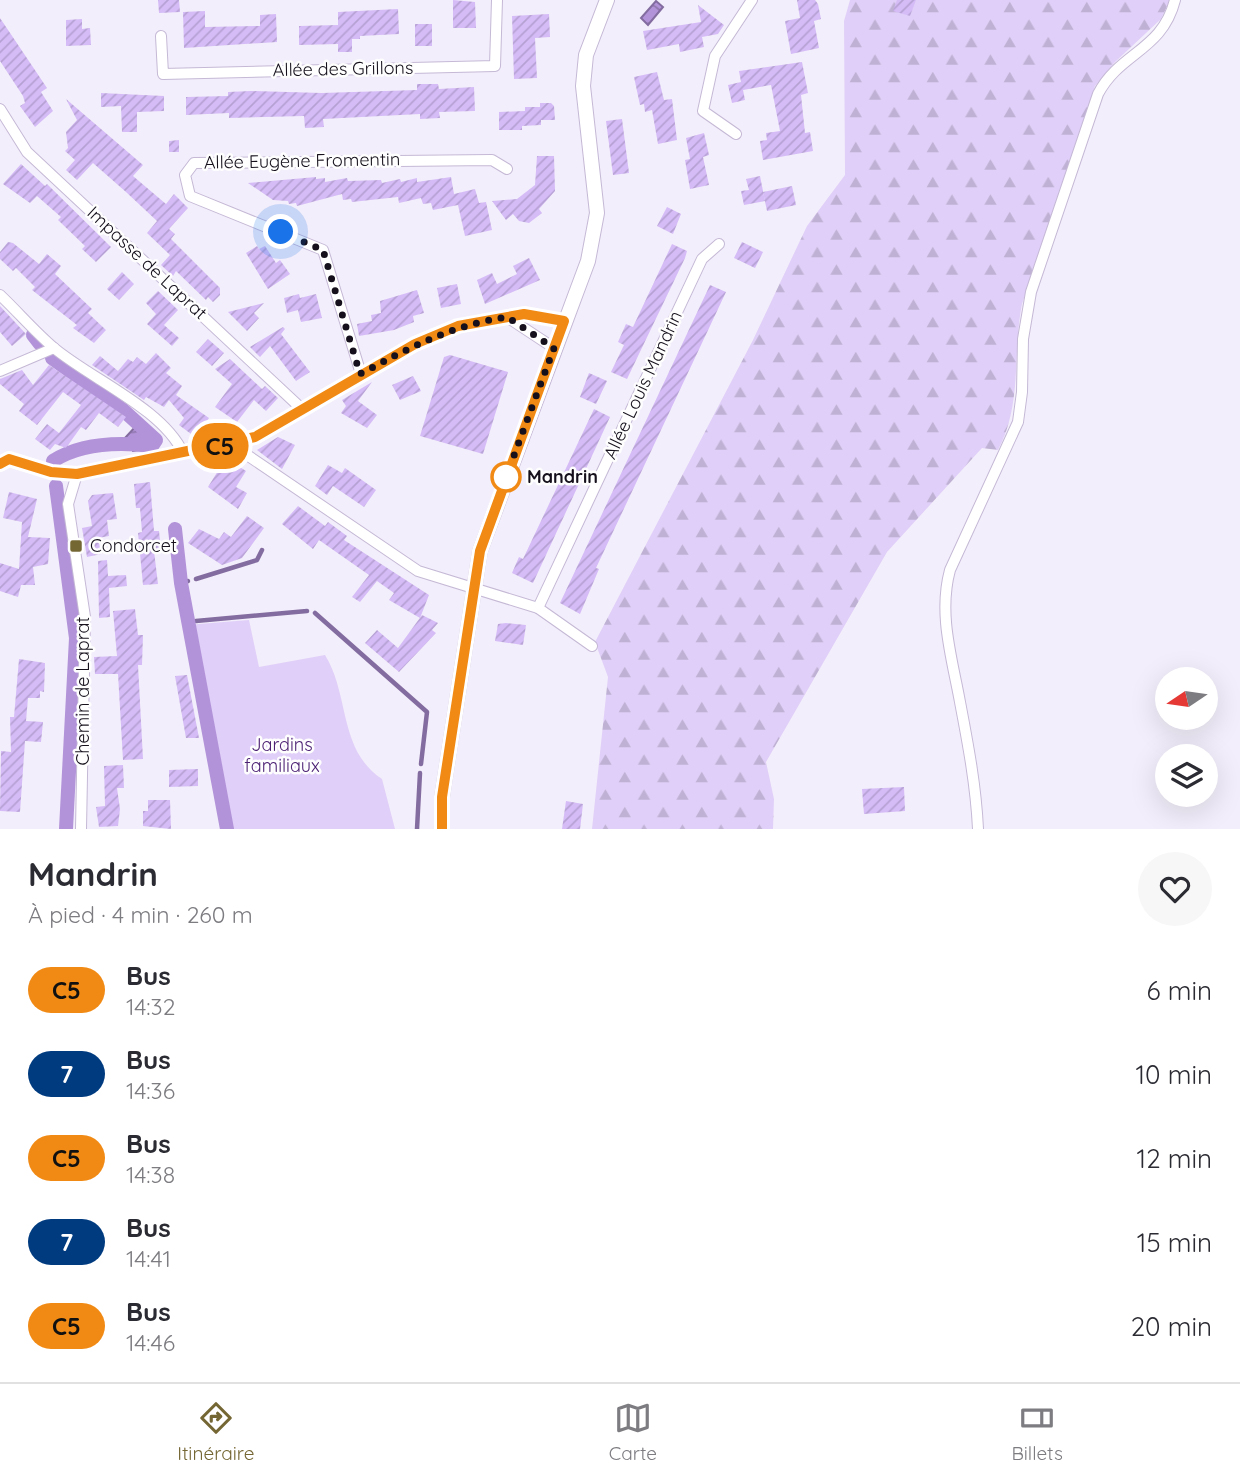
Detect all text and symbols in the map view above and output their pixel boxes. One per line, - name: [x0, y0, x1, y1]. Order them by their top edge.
- street label: Allée des Grillons: [273, 56, 413, 81]
- street label: Allée Eugène Fromentin: [204, 147, 400, 174]
- street label: Impasse de Laprat: [83, 201, 212, 324]
- your location: [263, 214, 298, 249]
- street label: Allée Louis Mandrin: [598, 307, 687, 463]
- line badge: C5: [188, 423, 252, 469]
- text: C5: [206, 431, 234, 461]
- marker: Mandrin: [491, 462, 521, 492]
- place label: Mandrin: [527, 465, 598, 488]
- place label: Condorcet: [90, 534, 177, 557]
- marker: Condorcet: [68, 538, 84, 554]
- street label: Chemin de Laprat: [71, 617, 94, 765]
- north arrow: [1155, 667, 1218, 730]
- map controls: [1155, 667, 1218, 807]
- park label: Jardins familiaux: [244, 733, 320, 777]
- button: layers: [1155, 744, 1218, 807]
- button: heart: [1138, 852, 1212, 926]
- text: Mandrin: [28, 853, 158, 894]
- text: À pied · 4 min · 260 m: [28, 900, 253, 929]
- text: Bus: [126, 959, 171, 992]
- text: 6 min: [1147, 974, 1212, 1007]
- text: C5: [52, 975, 81, 1005]
- text: 14:32: [126, 992, 175, 1021]
- text: Bus: [126, 1043, 171, 1076]
- text: 10 min: [1136, 1058, 1212, 1091]
- text: 7: [60, 1059, 73, 1089]
- text: 14:36: [126, 1076, 175, 1105]
- text: Bus: [126, 1127, 171, 1160]
- text: 12 min: [1137, 1142, 1212, 1175]
- text: C5: [52, 1143, 81, 1173]
- text: 14:38: [126, 1160, 175, 1189]
- text: Bus: [126, 1211, 171, 1244]
- text: 15 min: [1137, 1226, 1212, 1259]
- text: 7: [60, 1227, 73, 1257]
- text: 14:41: [126, 1244, 171, 1273]
- text: Bus: [126, 1295, 171, 1328]
- text: 20 min: [1131, 1310, 1212, 1343]
- text: C5: [52, 1311, 81, 1341]
- text: 14:46: [126, 1328, 175, 1357]
- tab: Itinéraire: [177, 1399, 254, 1465]
- tab: Carte: [609, 1399, 657, 1465]
- tab: Billets: [1011, 1399, 1063, 1465]

